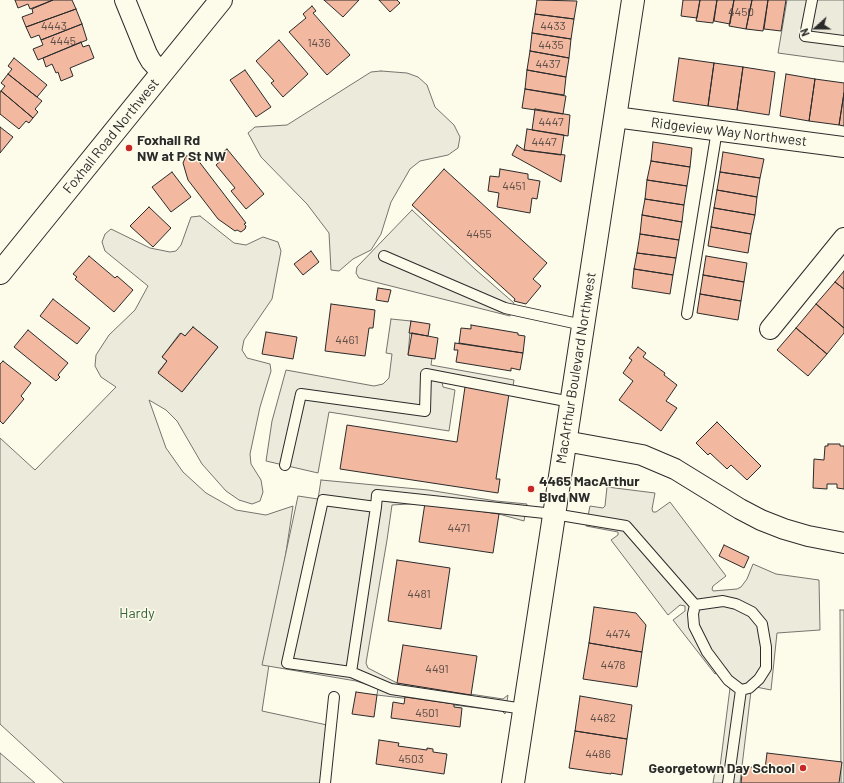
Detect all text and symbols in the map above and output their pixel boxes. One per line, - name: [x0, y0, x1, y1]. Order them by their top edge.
- house number: 4450: [728, 5, 754, 19]
- north arrow: [796, 8, 836, 48]
- house number: 4443: [41, 19, 67, 33]
- house number: 4433: [540, 19, 566, 33]
- text: N: [797, 27, 812, 38]
- house number: 4445: [50, 34, 76, 48]
- house number: 1436: [307, 36, 331, 50]
- house number: 4435: [538, 38, 564, 52]
- house number: 4437: [535, 57, 561, 71]
- street label: Foxhall Road Northwest: [59, 75, 163, 197]
- street label: Ridgeview Way Northwest: [650, 114, 808, 150]
- house number: 4447: [538, 115, 564, 129]
- place label: Foxhall Rd NW at P St NW: [137, 132, 226, 164]
- house number: 4447: [531, 135, 557, 149]
- marker: Foxhall Rd NW at P St NW: [124, 143, 134, 153]
- house number: 4451: [502, 179, 526, 193]
- house number: 4455: [466, 227, 492, 241]
- street label: MacArthur Boulevard Northwest: [553, 271, 599, 465]
- house number: 4461: [335, 333, 359, 347]
- place label: 4465 MacArthur Blvd NW: [539, 473, 640, 506]
- marker: 4465 MacArthur Blvd NW: [526, 484, 536, 494]
- house number: 4471: [448, 521, 470, 535]
- house number: 4481: [407, 587, 431, 601]
- park label: Hardy: [119, 605, 155, 621]
- house number: 4474: [605, 627, 631, 641]
- house number: 4478: [601, 658, 625, 672]
- house number: 4491: [425, 662, 449, 676]
- house number: 4501: [415, 706, 439, 720]
- house number: 4482: [590, 711, 616, 725]
- house number: 4486: [585, 747, 611, 761]
- house number: 4503: [398, 752, 424, 766]
- place label: Georgetown Day School: [649, 760, 795, 776]
- marker: Georgetown Day School: [798, 763, 808, 773]

